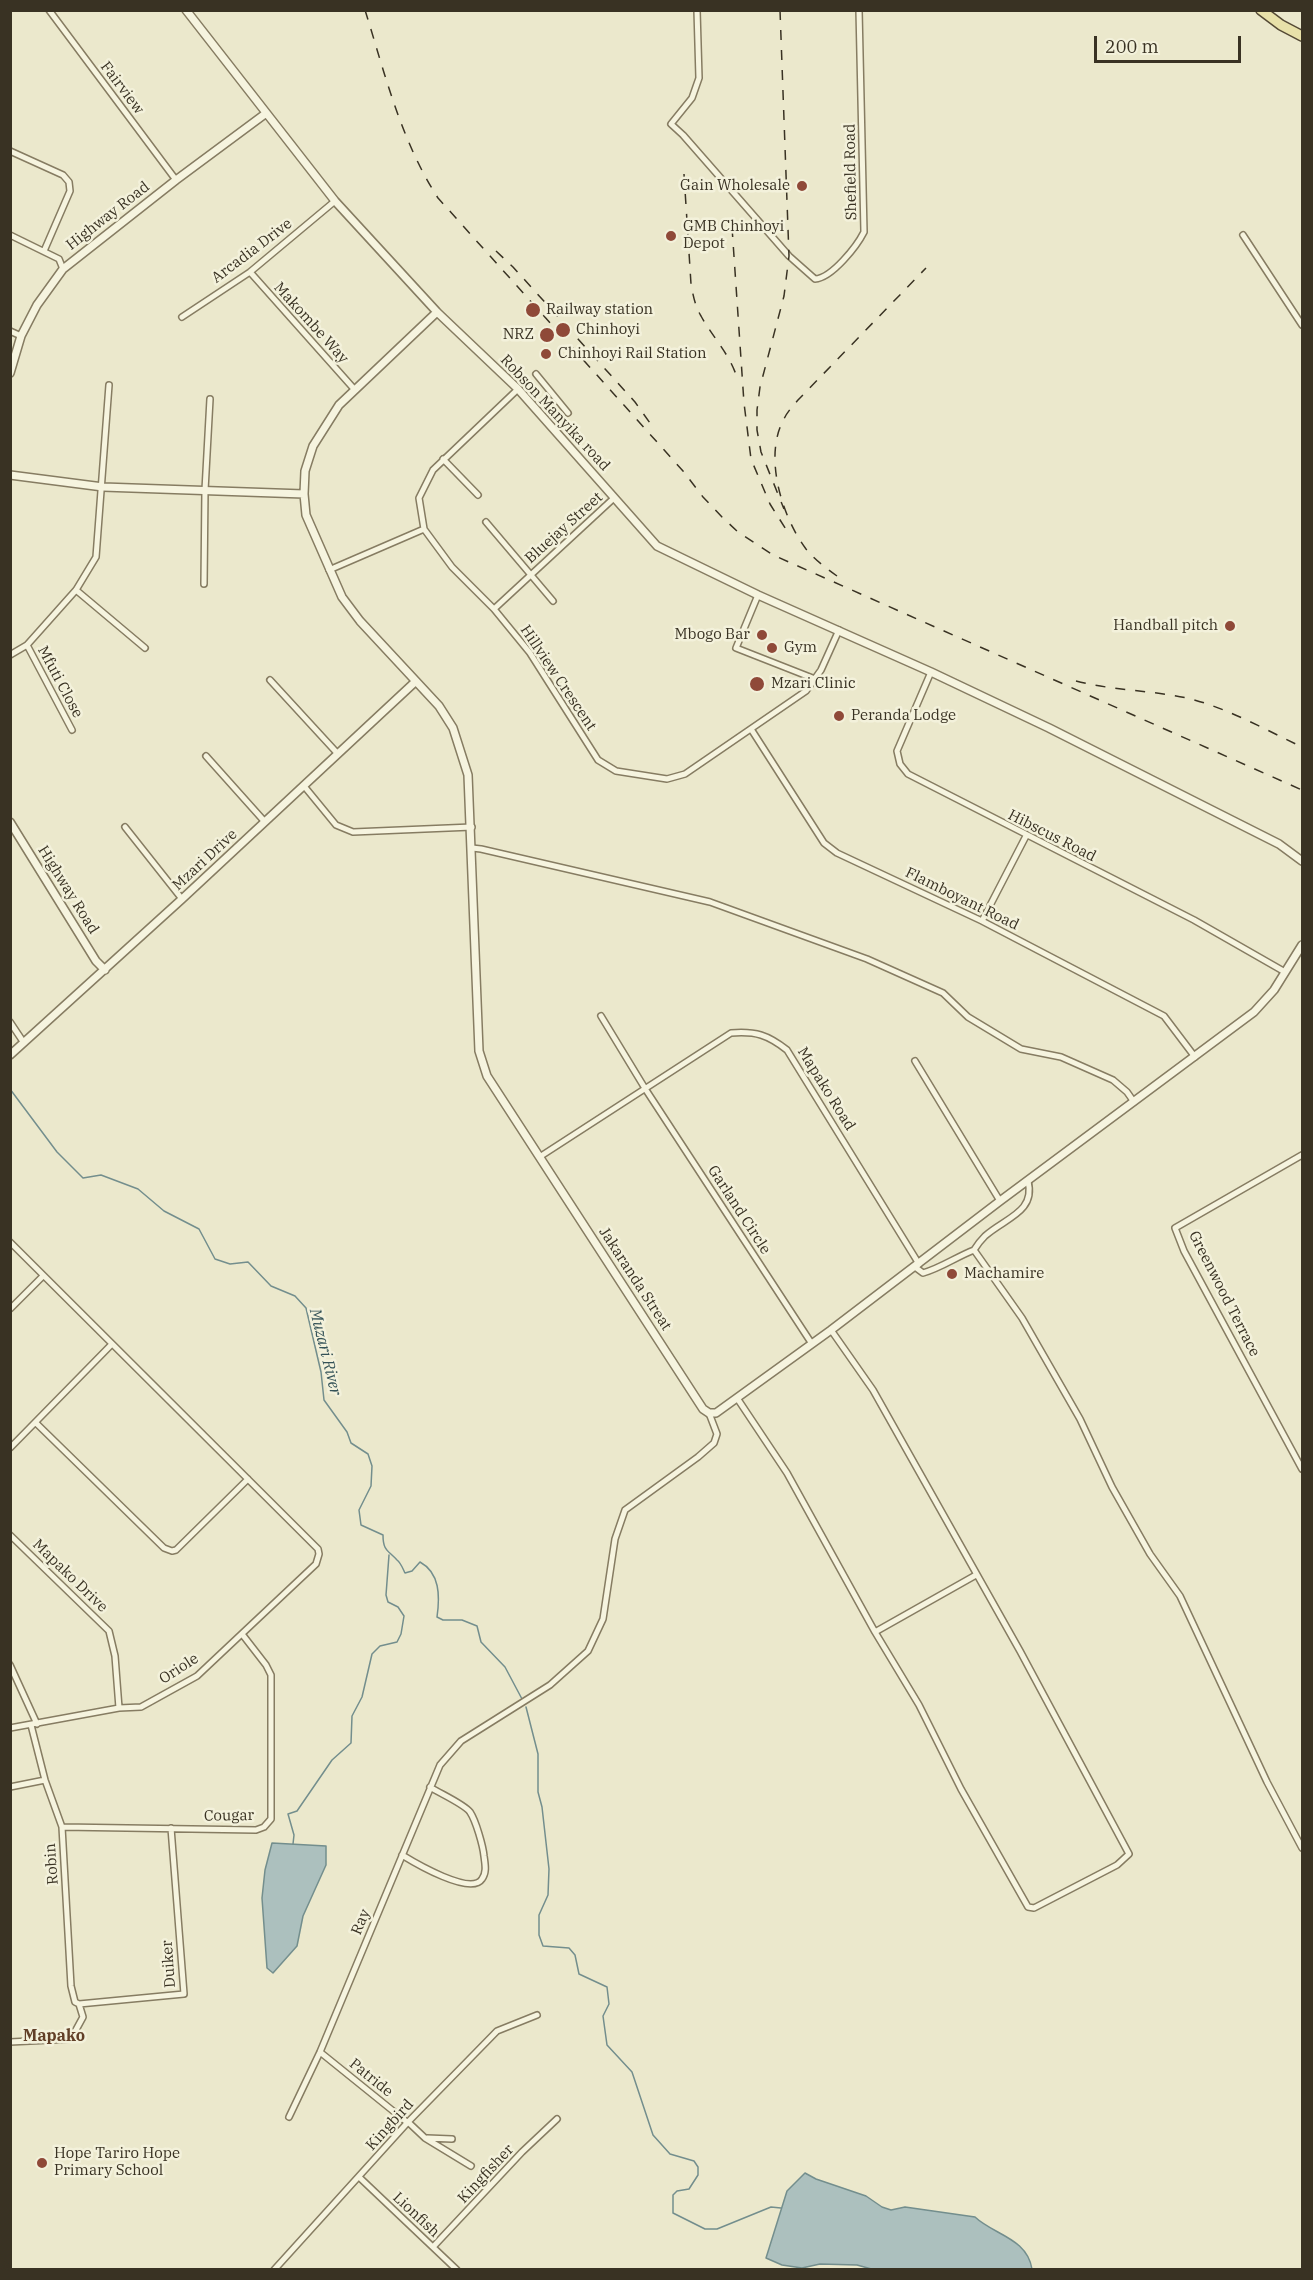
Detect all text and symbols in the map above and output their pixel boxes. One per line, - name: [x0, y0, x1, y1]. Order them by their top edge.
- scale bar: [1097, 24, 1244, 62]
- text: 200 m: [1105, 35, 1159, 58]
- street label: Fairview: [96, 58, 148, 118]
- street label: Shefield Road: [841, 124, 861, 220]
- place label: Gain Wholesale: [680, 177, 790, 195]
- street label: Highway Road: [63, 178, 153, 254]
- marker: Gain Wholesale: [795, 179, 809, 193]
- street label: Arcadia Drive: [208, 215, 296, 287]
- place label: GMB Chinhoyi Depot: [683, 218, 784, 253]
- marker: GMB Chinhoyi Depot: [664, 229, 678, 243]
- street label: Makombe Way: [270, 279, 352, 367]
- marker: Railway station: [524, 301, 542, 319]
- place label: Railway station: [546, 301, 653, 319]
- marker: Chinhoyi: [554, 321, 572, 339]
- place label: Chinhoyi: [576, 321, 640, 339]
- place label: NRZ: [503, 326, 534, 344]
- marker: NRZ: [538, 326, 556, 344]
- place label: Chinhoyi Rail Station: [558, 345, 707, 363]
- marker: Chinhoyi Rail Station: [539, 347, 553, 361]
- street label: Robson Manyika road: [496, 351, 614, 475]
- street label: Bluejay Street: [522, 488, 606, 568]
- place label: Handball pitch: [1113, 617, 1218, 635]
- marker: Handball pitch: [1223, 619, 1237, 633]
- street label: Hillview Crescent: [516, 622, 600, 734]
- place label: Mbogo Bar: [674, 626, 750, 644]
- marker: Mbogo Bar: [755, 628, 769, 642]
- place label: Gym: [784, 639, 817, 657]
- marker: Gym: [765, 641, 779, 655]
- street label: Mfuti Close: [33, 643, 87, 721]
- marker: Mzari Clinic: [748, 675, 766, 693]
- place label: Mzari Clinic: [771, 675, 856, 693]
- place label: Peranda Lodge: [851, 707, 956, 725]
- marker: Peranda Lodge: [832, 709, 846, 723]
- street label: Hibscus Road: [1005, 806, 1099, 866]
- street label: Mzari Drive: [169, 826, 241, 894]
- street label: Highway Road: [34, 843, 102, 937]
- street label: Flamboyant Road: [902, 864, 1022, 934]
- street label: Mapako Road: [793, 1044, 859, 1134]
- street label: Garland Circle: [704, 1162, 774, 1258]
- street label: Jakaranda Streat: [595, 1224, 675, 1334]
- street label: Greenwood Terrace: [1185, 1228, 1263, 1360]
- place label: Machamire: [964, 1265, 1044, 1283]
- marker: Machamire: [945, 1267, 959, 1281]
- water label: Muzari River: [305, 1307, 345, 1397]
- street label: Mapako Drive: [29, 1536, 111, 1616]
- street label: Oriole: [156, 1650, 202, 1688]
- street label: Cougar: [204, 1807, 254, 1825]
- street label: Robin: [42, 1843, 62, 1885]
- street label: Ray: [348, 1906, 374, 1938]
- street label: Duiker: [158, 1940, 180, 1988]
- district label: Mapako: [23, 2026, 85, 2046]
- street label: Patride: [346, 2055, 396, 2101]
- street label: Kingbird: [362, 2096, 418, 2154]
- street label: Kingfisher: [454, 2141, 518, 2207]
- place label: Hope Tariro Hope Primary School: [54, 2145, 180, 2180]
- marker: Hope Tariro Hope Primary School: [35, 2156, 49, 2170]
- street label: Lionfish: [389, 2189, 443, 2241]

